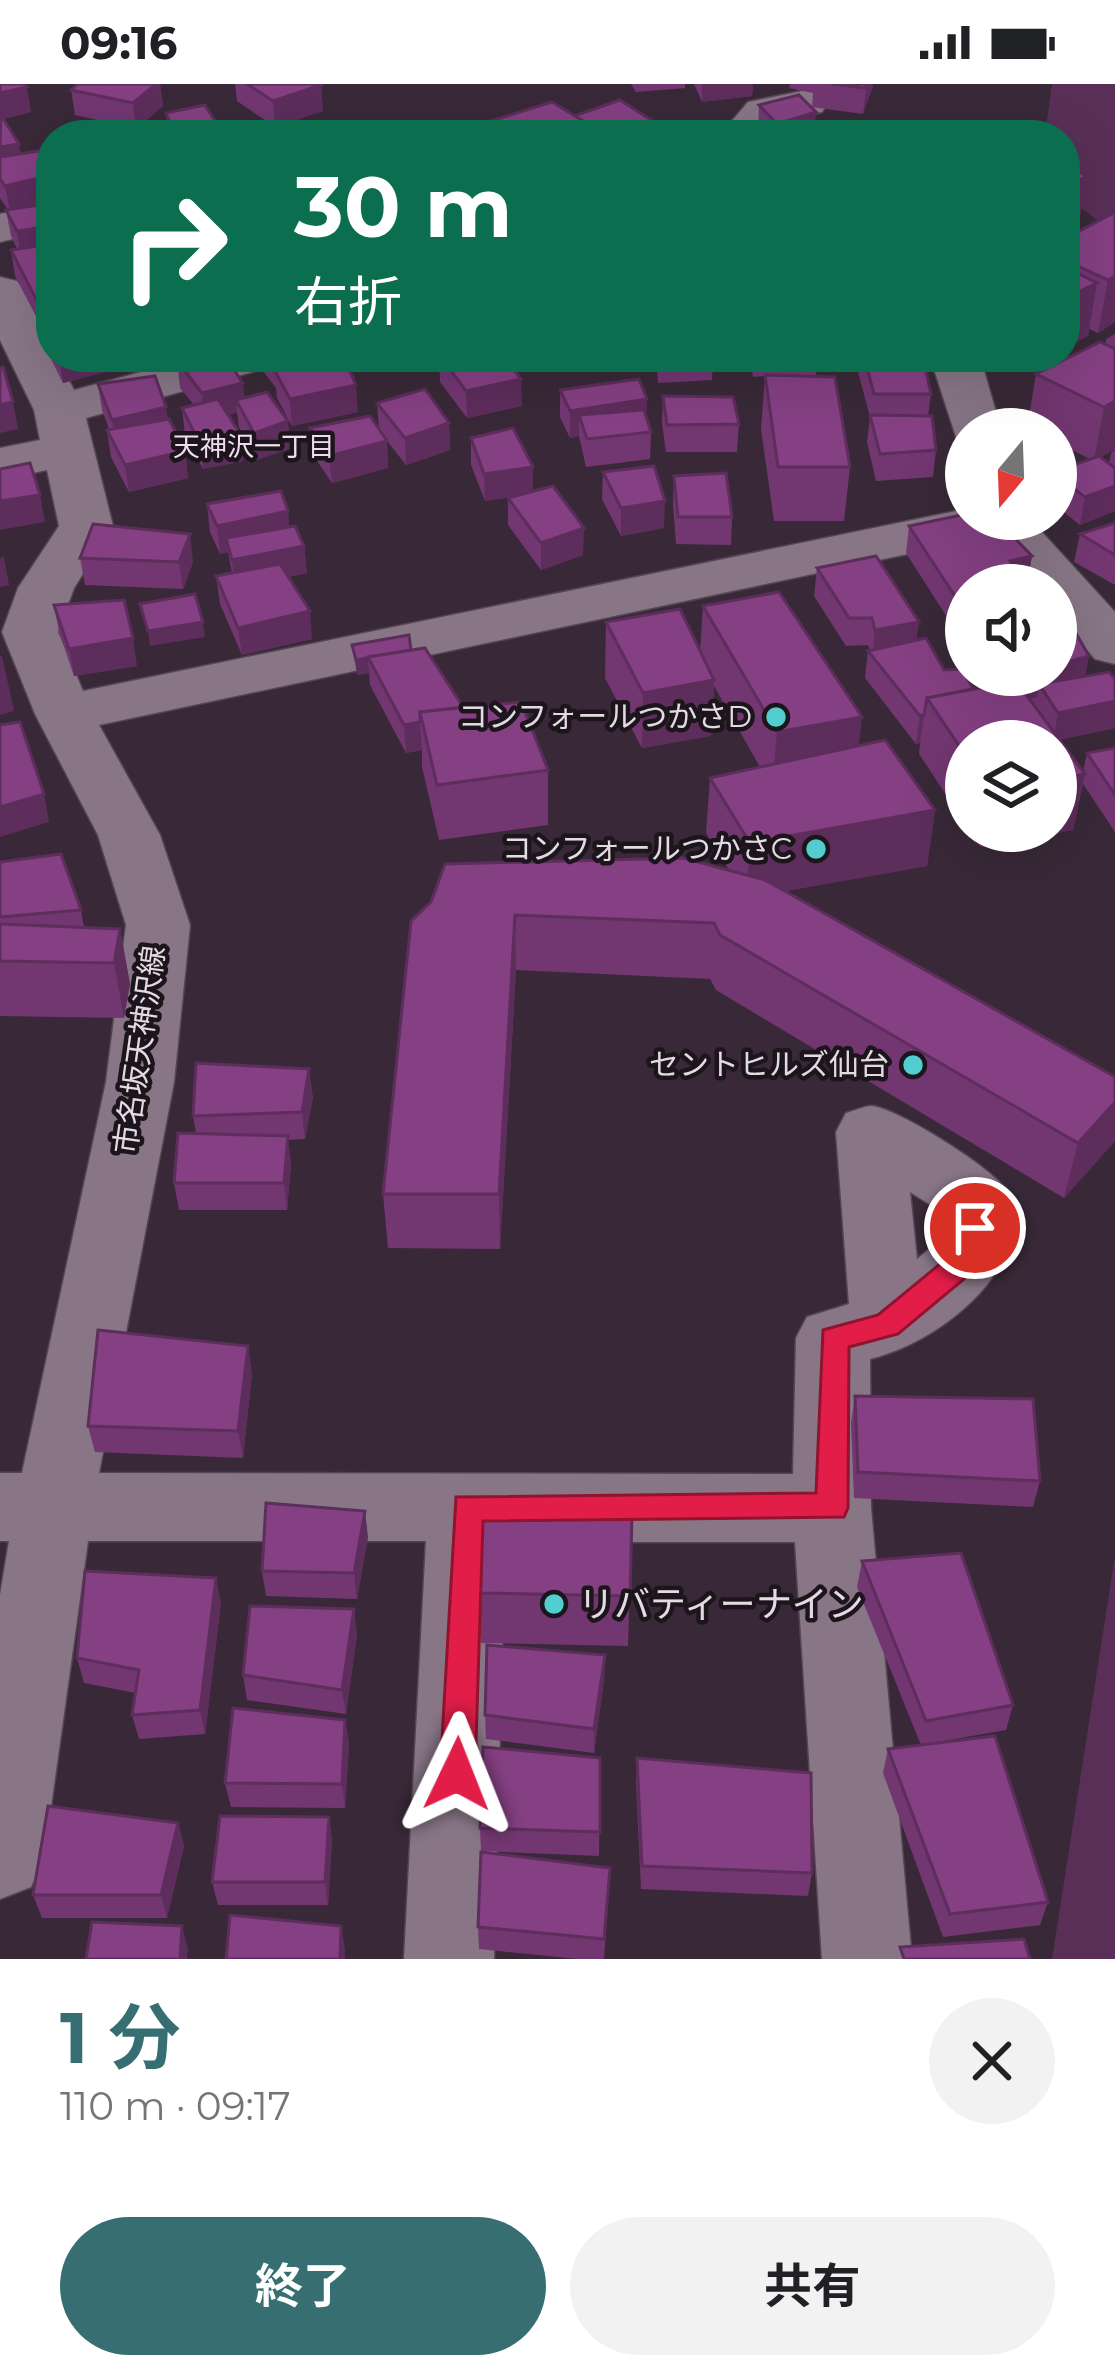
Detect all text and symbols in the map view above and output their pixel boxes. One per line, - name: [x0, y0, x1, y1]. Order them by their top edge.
- text: 09:16: [60, 15, 177, 70]
- text: 30 m: [294, 156, 513, 258]
- icon: right: [96, 168, 252, 324]
- text: 右折: [294, 269, 402, 335]
- north arrow: [945, 408, 1077, 540]
- map controls: [945, 408, 1077, 852]
- district label: 天神沢一丁目: [173, 430, 335, 463]
- button: sound: [945, 564, 1077, 696]
- place label: コンフォールつかさD: [458, 698, 752, 735]
- marker: コンフォールつかさD: [763, 704, 789, 730]
- button: layers: [945, 720, 1077, 852]
- place label: コンフォールつかさC: [502, 830, 792, 867]
- marker: コンフォールつかさC: [803, 836, 829, 862]
- street label: 市名坂天神沢線: [107, 943, 172, 1156]
- place label: セントヒルズ仙台: [649, 1046, 889, 1083]
- marker: セントヒルズ仙台: [900, 1052, 926, 1078]
- pin: [924, 1177, 1026, 1279]
- icon: arrive: [942, 1195, 1008, 1261]
- place label: リバティーナイン: [578, 1582, 864, 1626]
- marker: リバティーナイン: [541, 1591, 567, 1617]
- position arrow: [394, 1711, 520, 1837]
- text: 1 分: [60, 1993, 181, 2081]
- button: close: [929, 1998, 1055, 2124]
- text: 110 m · 09:17: [60, 2082, 291, 2130]
- button: 終了: [60, 2217, 546, 2355]
- button: 共有: [570, 2217, 1055, 2355]

